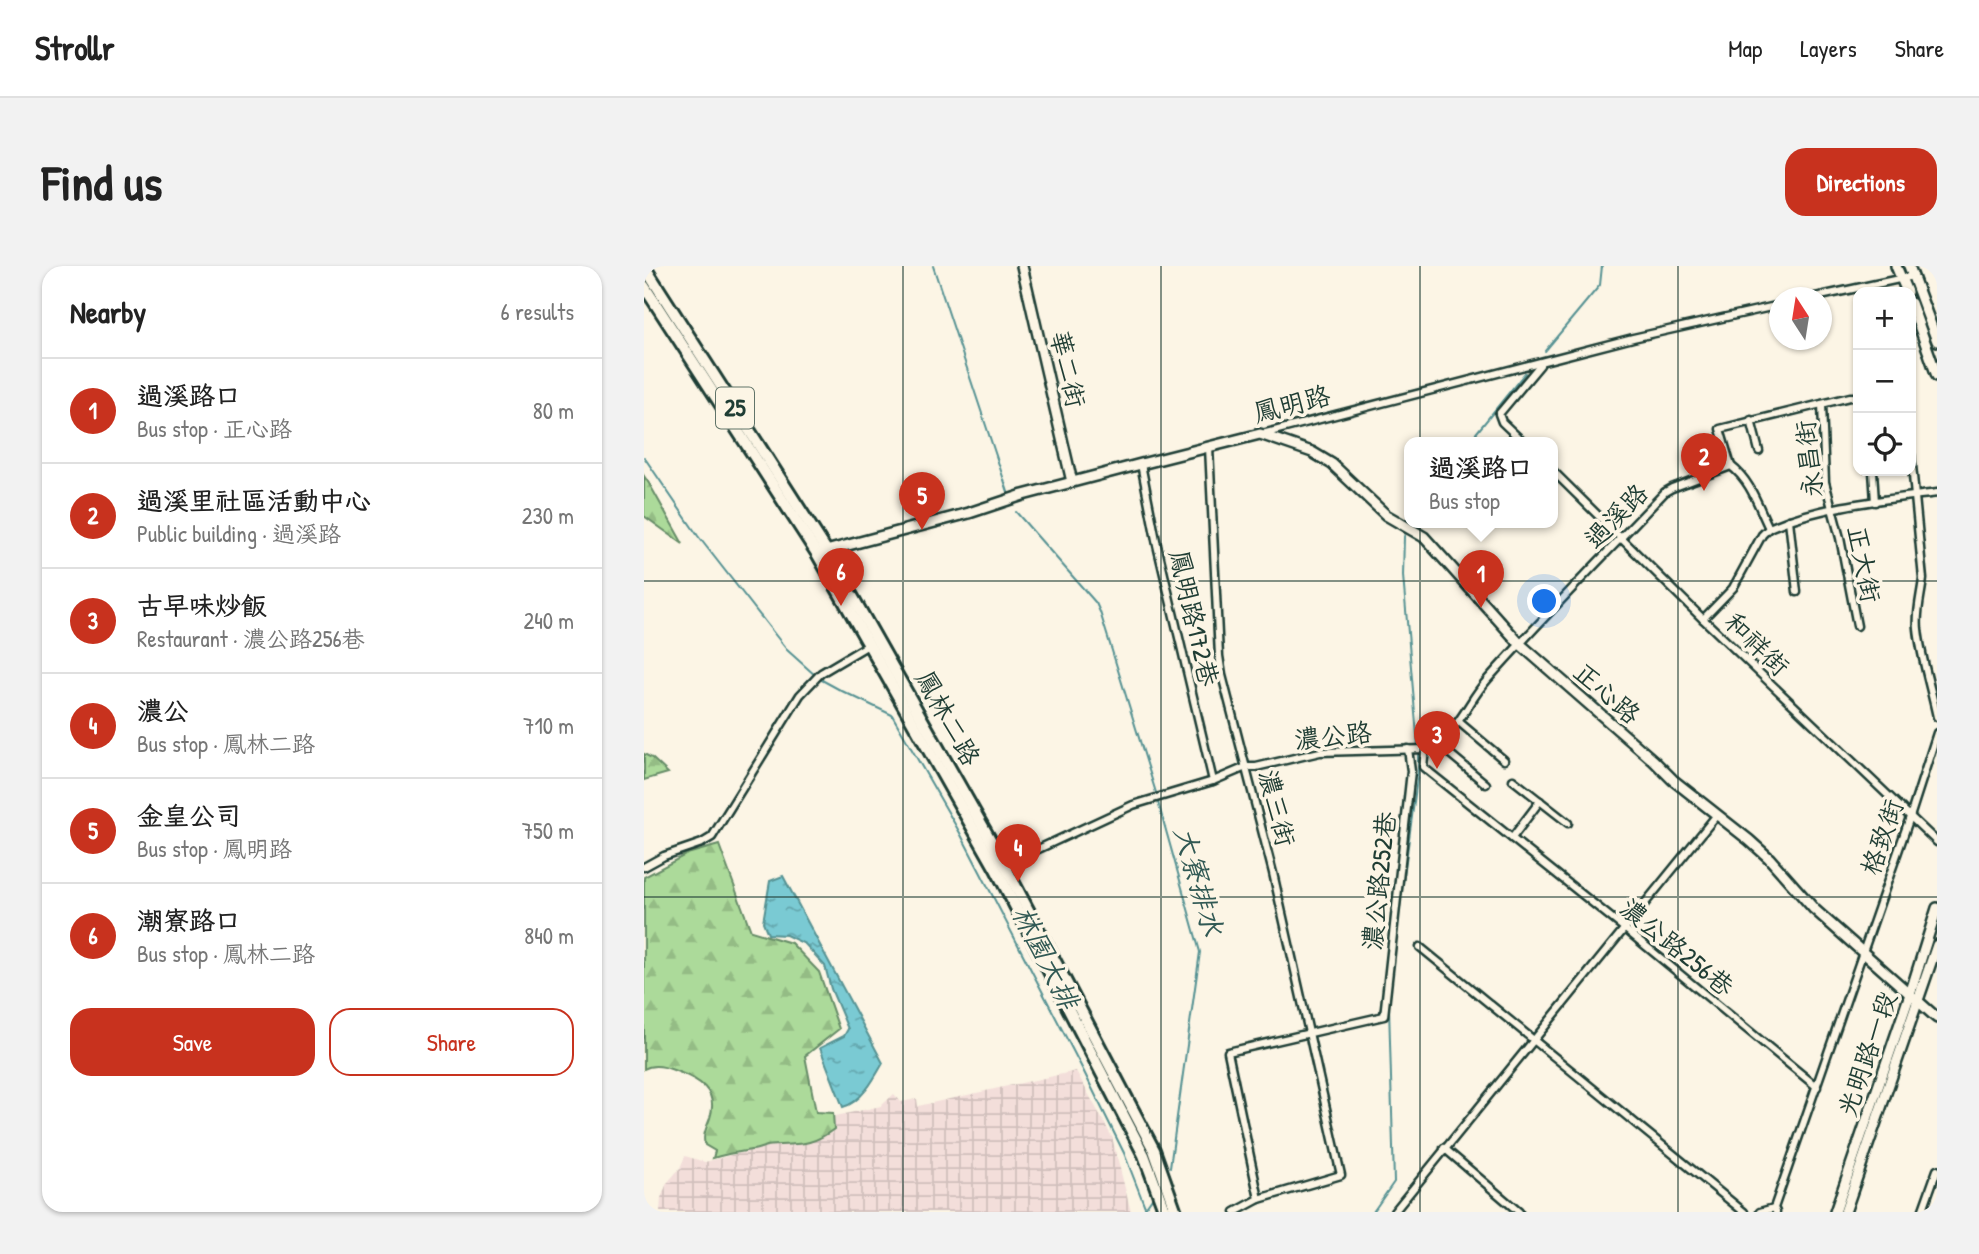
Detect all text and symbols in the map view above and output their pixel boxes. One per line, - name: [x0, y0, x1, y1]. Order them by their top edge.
- text: Strollr: [35, 26, 114, 70]
- text: Map: [1728, 32, 1762, 64]
- text: Layers: [1800, 32, 1857, 64]
- text: Share: [1895, 32, 1944, 64]
- button: Directions: [1785, 148, 1937, 216]
- text: Find us: [42, 149, 162, 215]
- north arrow: [1769, 287, 1832, 350]
- map controls: [1853, 287, 1916, 476]
- button: +: [1853, 287, 1916, 350]
- text: Nearby: [70, 292, 146, 332]
- text: 6 results: [501, 296, 574, 327]
- street label: 華二街: [1043, 327, 1094, 411]
- button: −: [1853, 350, 1916, 413]
- street label: 鳳明路: [1250, 377, 1334, 430]
- text: 過溪路口: [137, 378, 241, 413]
- road number: 25: [716, 388, 754, 428]
- text: 1: [89, 395, 97, 426]
- text: 80 m: [533, 395, 574, 426]
- text: Bus stop · 正心路: [137, 413, 292, 444]
- button: locate: [1853, 413, 1916, 476]
- street label: 永昌街: [1787, 418, 1830, 500]
- pin: 2: [1681, 433, 1727, 491]
- popup: [1404, 437, 1558, 528]
- text: 過溪路口: [1429, 450, 1533, 485]
- pin: 5: [899, 472, 945, 530]
- street label: 過溪路: [1576, 475, 1655, 556]
- text: 過溪里社區活動中心: [137, 483, 371, 518]
- text: Bus stop: [1429, 485, 1500, 516]
- text: 2: [88, 500, 98, 531]
- text: 230 m: [522, 500, 574, 531]
- text: Public building · 過溪路: [137, 518, 341, 549]
- street label: 正大街: [1840, 522, 1889, 606]
- street label: 鳳明路172巷: [1162, 546, 1227, 689]
- pin: 6: [818, 548, 864, 606]
- pin: 1: [1458, 550, 1504, 608]
- your location: [1527, 584, 1561, 618]
- text: 古早味炒飯: [137, 588, 267, 623]
- street label: 和祥街: [1717, 604, 1798, 683]
- text: 3: [88, 605, 98, 636]
- text: 240 m: [523, 605, 574, 636]
- text: Restaurant · 濃公路256巷: [137, 623, 365, 654]
- street label: 正心路: [1566, 654, 1648, 731]
- street label: 鳳林二路: [908, 664, 989, 772]
- text: 濃公: [137, 693, 189, 728]
- text: 4: [89, 710, 97, 741]
- text: 710 m: [523, 710, 574, 741]
- pin: 3: [1414, 711, 1460, 769]
- street label: 濃公路: [1292, 714, 1374, 757]
- text: Bus stop · 鳳林二路: [137, 728, 315, 759]
- street label: 濃三街: [1251, 766, 1304, 850]
- street label: 格致街: [1852, 794, 1911, 879]
- text: 金皇公司: [137, 798, 241, 833]
- street label: 濃公路252巷: [1354, 810, 1403, 952]
- text: 5: [88, 815, 98, 846]
- text: 750 m: [522, 815, 574, 846]
- water label: 大寮排水: [1165, 822, 1233, 941]
- pin: 4: [995, 824, 1041, 882]
- text: Bus stop · 鳳明路: [137, 833, 292, 864]
- street label: 濃公路256巷: [1613, 890, 1742, 1003]
- water label: 林園大排: [1004, 898, 1090, 1018]
- text: 潮寮路口: [137, 903, 241, 938]
- text: 6: [88, 920, 98, 951]
- text: 840 m: [524, 920, 574, 951]
- text: Bus stop · 鳳林二路: [137, 938, 315, 969]
- street label: 光明路一段: [1829, 987, 1904, 1121]
- button: Save: [70, 1008, 315, 1076]
- button: Share: [329, 1008, 574, 1076]

